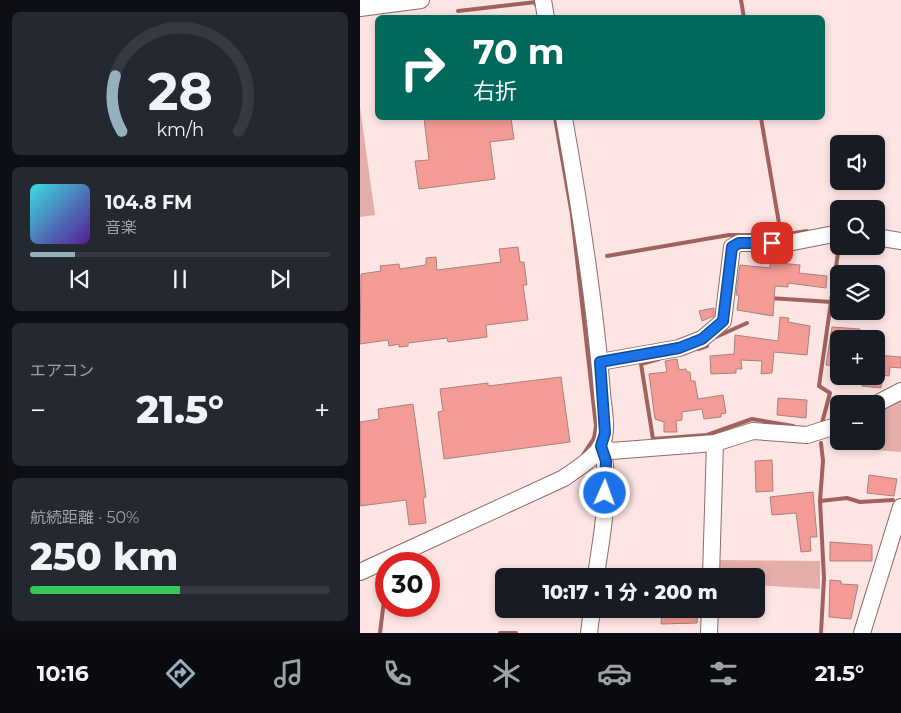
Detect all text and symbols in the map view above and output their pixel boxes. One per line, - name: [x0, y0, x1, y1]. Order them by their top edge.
- text: 70 m: [473, 30, 564, 73]
- icon: right: [390, 35, 455, 100]
- text: 28: [147, 60, 213, 123]
- text: 右折: [473, 78, 517, 105]
- text: km/h: [156, 119, 204, 140]
- map controls: [830, 135, 885, 450]
- button: sound: [830, 135, 885, 190]
- text: 104.8 FM: [105, 191, 192, 214]
- button: search: [830, 200, 885, 255]
- text: 音楽: [105, 218, 137, 237]
- pin: [751, 222, 793, 264]
- icon: arrive: [758, 229, 786, 257]
- icon: previous: [66, 265, 94, 293]
- icon: pause: [166, 265, 194, 293]
- icon: next: [266, 265, 294, 293]
- button: layers: [830, 265, 885, 320]
- button: +: [830, 330, 885, 385]
- text: エアコン: [30, 361, 94, 380]
- text: 21.5°: [136, 386, 224, 433]
- text: −: [30, 393, 46, 427]
- text: +: [314, 393, 330, 427]
- button: −: [830, 395, 885, 450]
- position arrow: [578, 466, 630, 518]
- text: 航続距離 · 50%: [30, 508, 139, 527]
- text: 250 km: [30, 533, 178, 580]
- speed limit sign: 30: [375, 552, 440, 617]
- text: 10:17 · 1 分 · 200 m: [542, 581, 718, 604]
- icon: directions: [163, 656, 198, 691]
- icon: music: [271, 656, 306, 691]
- icon: phone: [380, 656, 415, 691]
- icon: climate: [489, 656, 524, 691]
- icon: car: [597, 656, 632, 691]
- icon: filters: [706, 656, 741, 691]
- text: 10:16: [37, 660, 89, 687]
- text: 21.5°: [815, 660, 864, 687]

